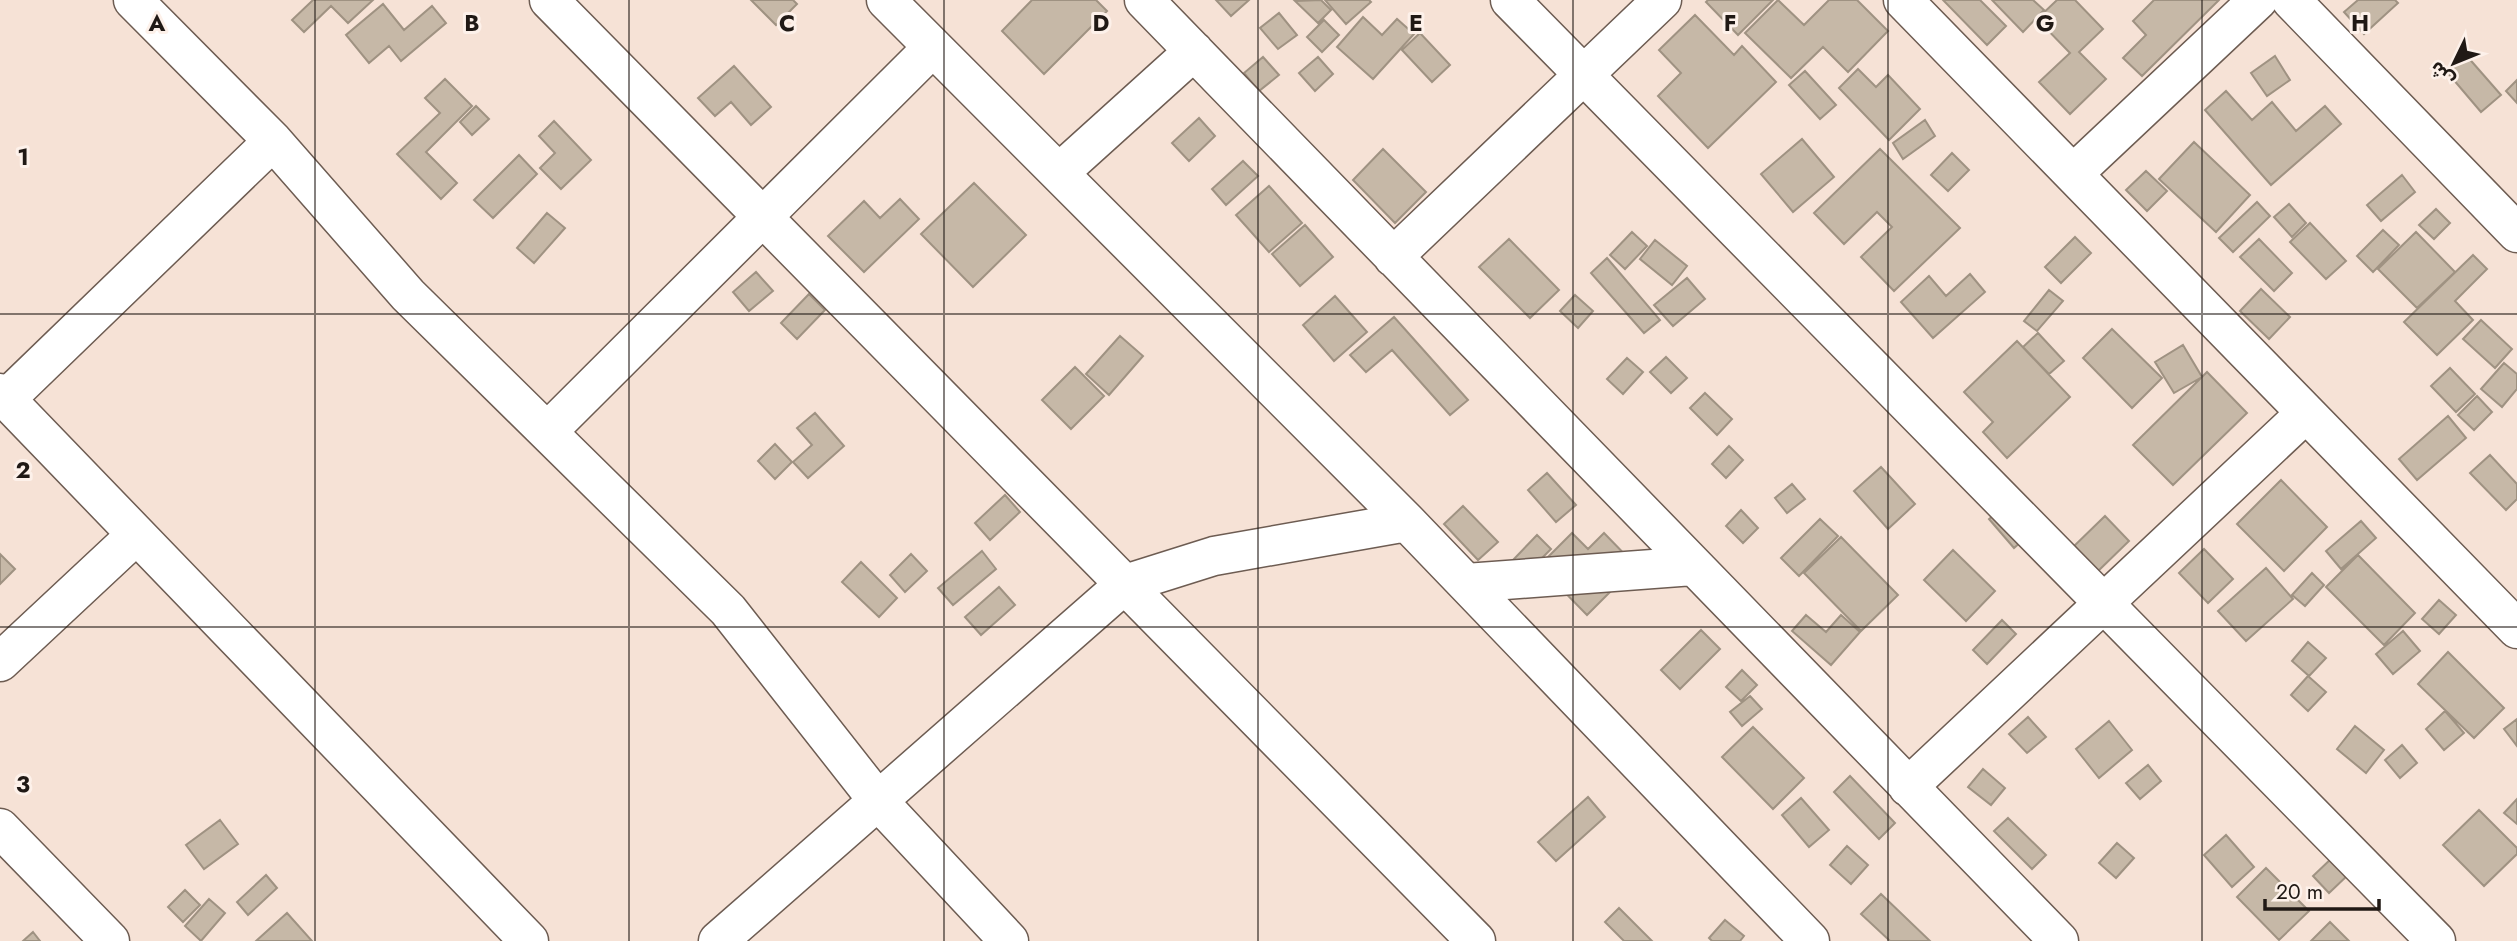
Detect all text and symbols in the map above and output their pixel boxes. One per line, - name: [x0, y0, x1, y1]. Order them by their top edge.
- text: A: [148, 6, 166, 40]
- text: B: [464, 6, 480, 40]
- text: C: [779, 6, 795, 40]
- text: D: [1093, 6, 1110, 40]
- text: E: [1409, 6, 1423, 40]
- text: F: [1724, 6, 1736, 40]
- text: G: [2036, 6, 2054, 40]
- text: H: [2351, 6, 2369, 40]
- north arrow: [2419, 28, 2489, 98]
- text: ش: [2423, 56, 2461, 93]
- text: 1: [17, 140, 29, 174]
- text: 2: [15, 453, 31, 487]
- text: 3: [16, 767, 30, 801]
- scale bar: [2265, 867, 2379, 911]
- text: 20 m: [2276, 877, 2323, 907]

